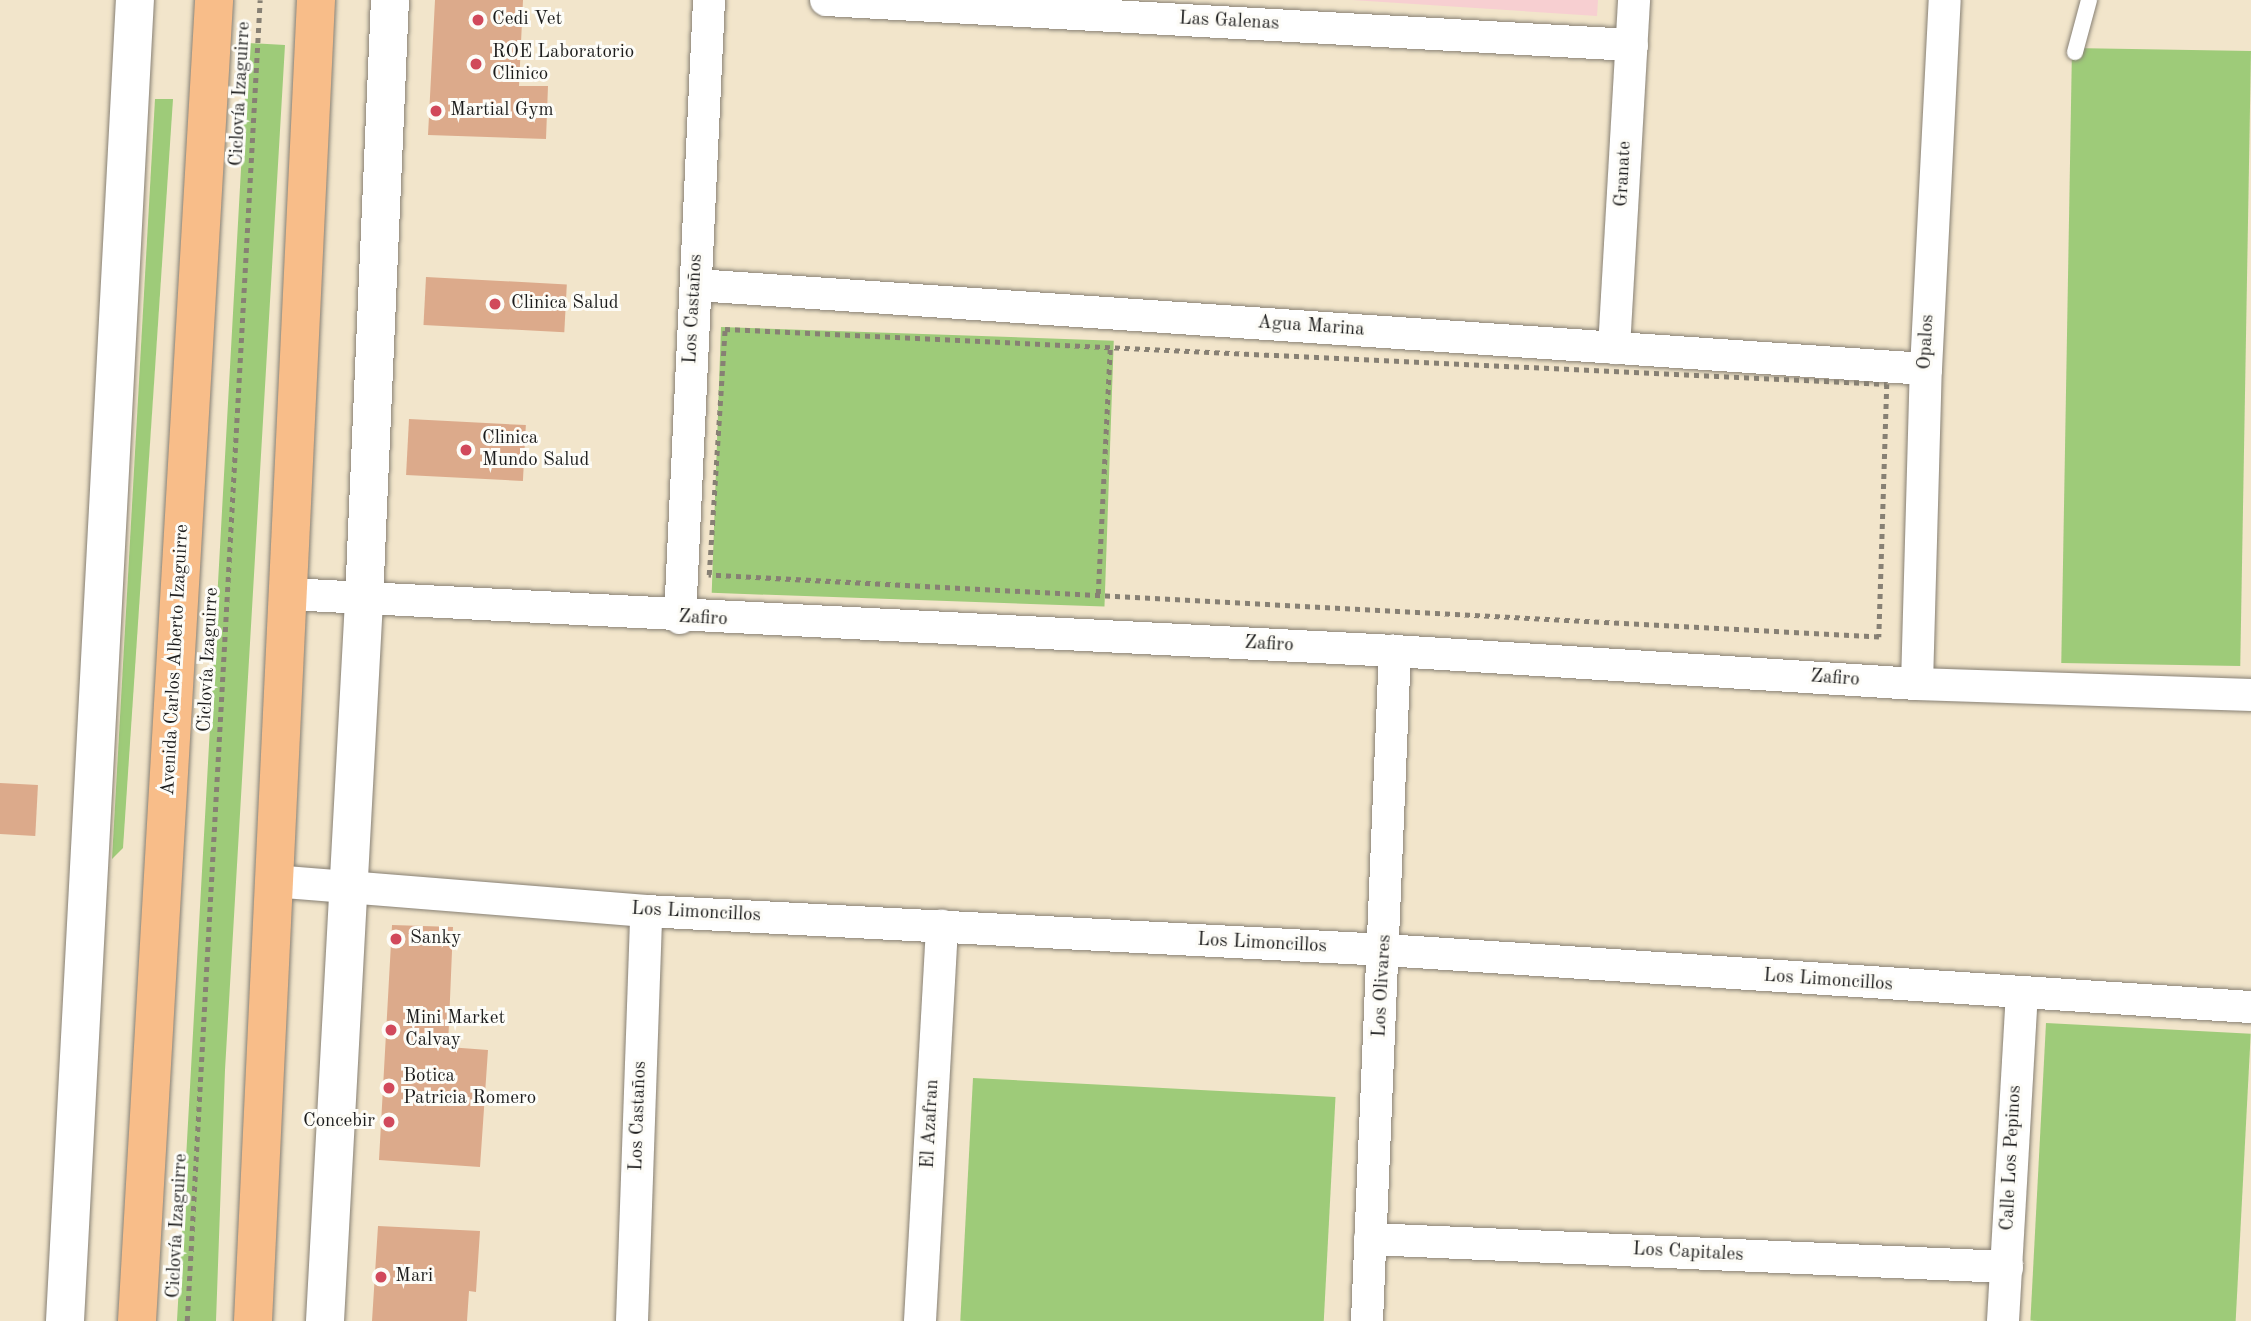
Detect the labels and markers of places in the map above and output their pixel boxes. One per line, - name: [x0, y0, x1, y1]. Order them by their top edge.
- place label: Cedi Vet: [492, 9, 562, 31]
- marker: Cedi Vet: [470, 12, 486, 28]
- place label: ROE Laboratorio Clinico: [492, 42, 634, 86]
- marker: ROE Laboratorio Clinico: [466, 54, 486, 74]
- place label: Martial Gym: [450, 100, 554, 122]
- marker: Martial Gym: [428, 103, 444, 119]
- place label: Clinica Salud: [511, 293, 619, 315]
- marker: Clinica Salud: [485, 294, 505, 314]
- place label: Clinica Mundo Salud: [482, 428, 589, 472]
- marker: Clinica Mundo Salud: [456, 440, 476, 460]
- place label: Sanky: [410, 928, 461, 950]
- marker: Sanky: [388, 931, 404, 947]
- place label: Mini Market Calvay: [405, 1008, 505, 1052]
- marker: Mini Market Calvay: [383, 1022, 399, 1038]
- place label: Botica Patricia Romero: [403, 1066, 536, 1110]
- marker: Botica Patricia Romero: [381, 1080, 397, 1096]
- place label: Concebir: [303, 1111, 375, 1133]
- marker: Concebir: [381, 1114, 397, 1130]
- place label: Mari: [395, 1266, 433, 1288]
- marker: Mari: [373, 1269, 389, 1285]

